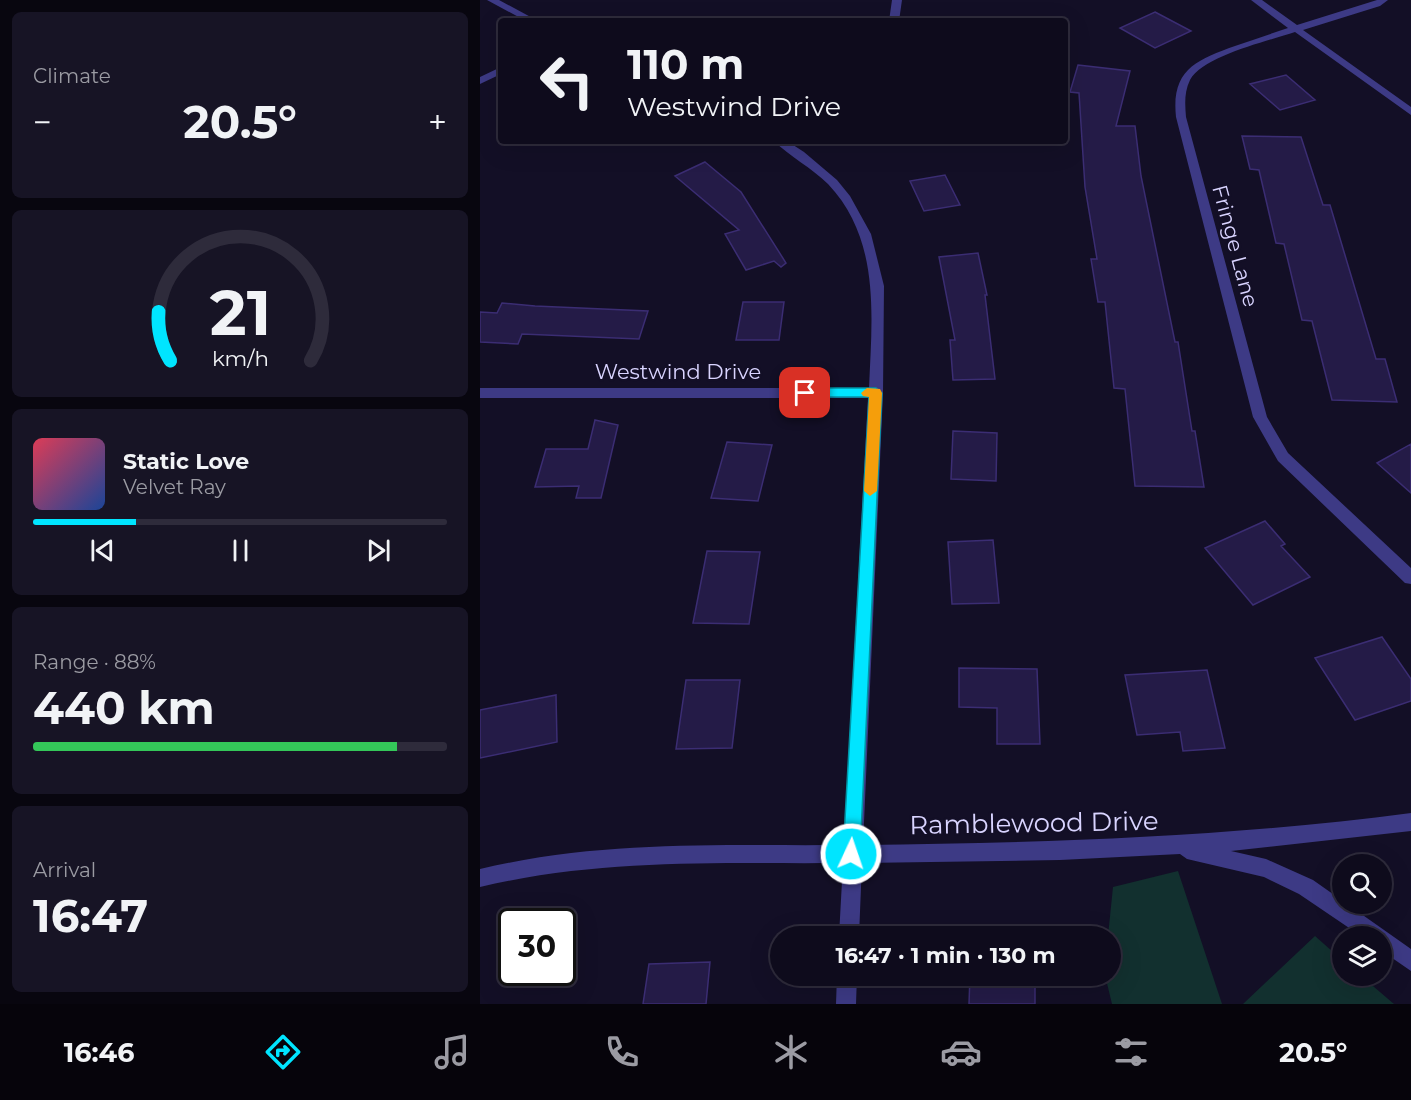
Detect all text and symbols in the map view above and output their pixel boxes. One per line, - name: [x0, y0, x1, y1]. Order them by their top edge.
- text: 110 m: [627, 38, 744, 90]
- icon: left: [528, 42, 606, 120]
- text: Climate: [33, 64, 111, 88]
- text: Westwind Drive: [627, 90, 841, 123]
- text: 20.5°: [183, 94, 297, 149]
- text: −: [33, 102, 52, 142]
- text: +: [428, 102, 447, 142]
- street label: Fringe Lane: [1207, 182, 1264, 310]
- text: 21: [209, 275, 271, 351]
- text: km/h: [211, 345, 269, 371]
- street label: Westwind Drive: [595, 359, 761, 384]
- pin: [779, 367, 830, 418]
- icon: arrive: [788, 376, 821, 409]
- text: Static Love: [123, 448, 249, 475]
- text: Velvet Ray: [123, 475, 226, 499]
- icon: previous: [86, 534, 119, 567]
- icon: pause: [224, 534, 257, 567]
- icon: next: [362, 534, 395, 567]
- text: Range · 88%: [33, 650, 156, 674]
- text: 440 km: [33, 680, 215, 735]
- street label: Ramblewood Drive: [909, 805, 1159, 841]
- position arrow: [819, 822, 883, 886]
- map controls: [1332, 854, 1392, 986]
- button: search: [1332, 854, 1392, 914]
- text: Arrival: [33, 858, 96, 882]
- text: 16:47: [33, 888, 148, 943]
- speed limit sign: 30: [498, 908, 576, 986]
- button: layers: [1332, 926, 1392, 986]
- text: 16:47 · 1 min · 130 m: [835, 942, 1056, 969]
- icon: directions: [262, 1031, 304, 1073]
- icon: music: [431, 1031, 473, 1073]
- icon: phone: [601, 1031, 643, 1073]
- icon: climate: [770, 1031, 812, 1073]
- icon: car: [940, 1031, 982, 1073]
- icon: filters: [1110, 1031, 1152, 1073]
- text: 16:46: [64, 1036, 134, 1069]
- text: 20.5°: [1279, 1036, 1347, 1069]

